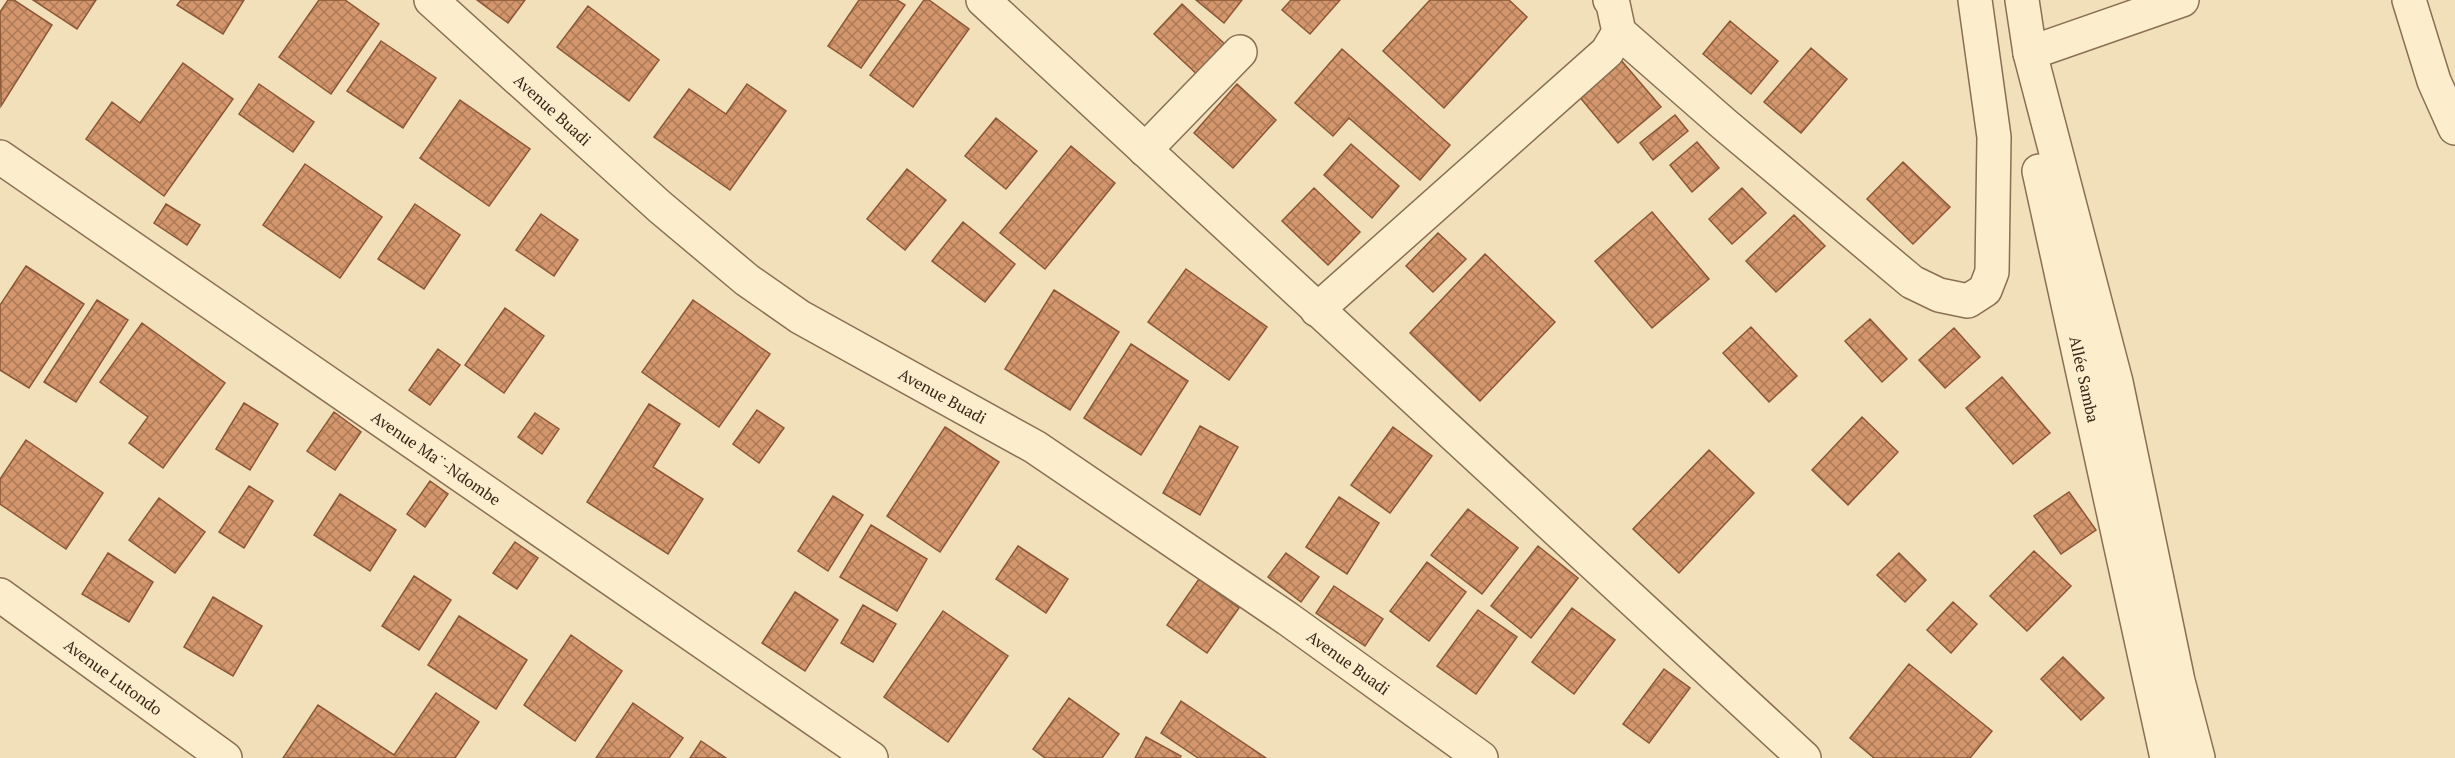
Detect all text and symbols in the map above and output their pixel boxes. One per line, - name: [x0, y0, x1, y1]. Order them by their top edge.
- street label: Avenue Buadi: [509, 69, 596, 151]
- street label: Allée Samba: [2064, 334, 2104, 424]
- street label: Avenue Buadi: [895, 363, 991, 429]
- street label: Avenue Ma¨-Ndombe: [367, 406, 505, 510]
- street label: Avenue Buadi: [1303, 625, 1395, 700]
- street label: Avenue Lutondo: [60, 634, 167, 720]

